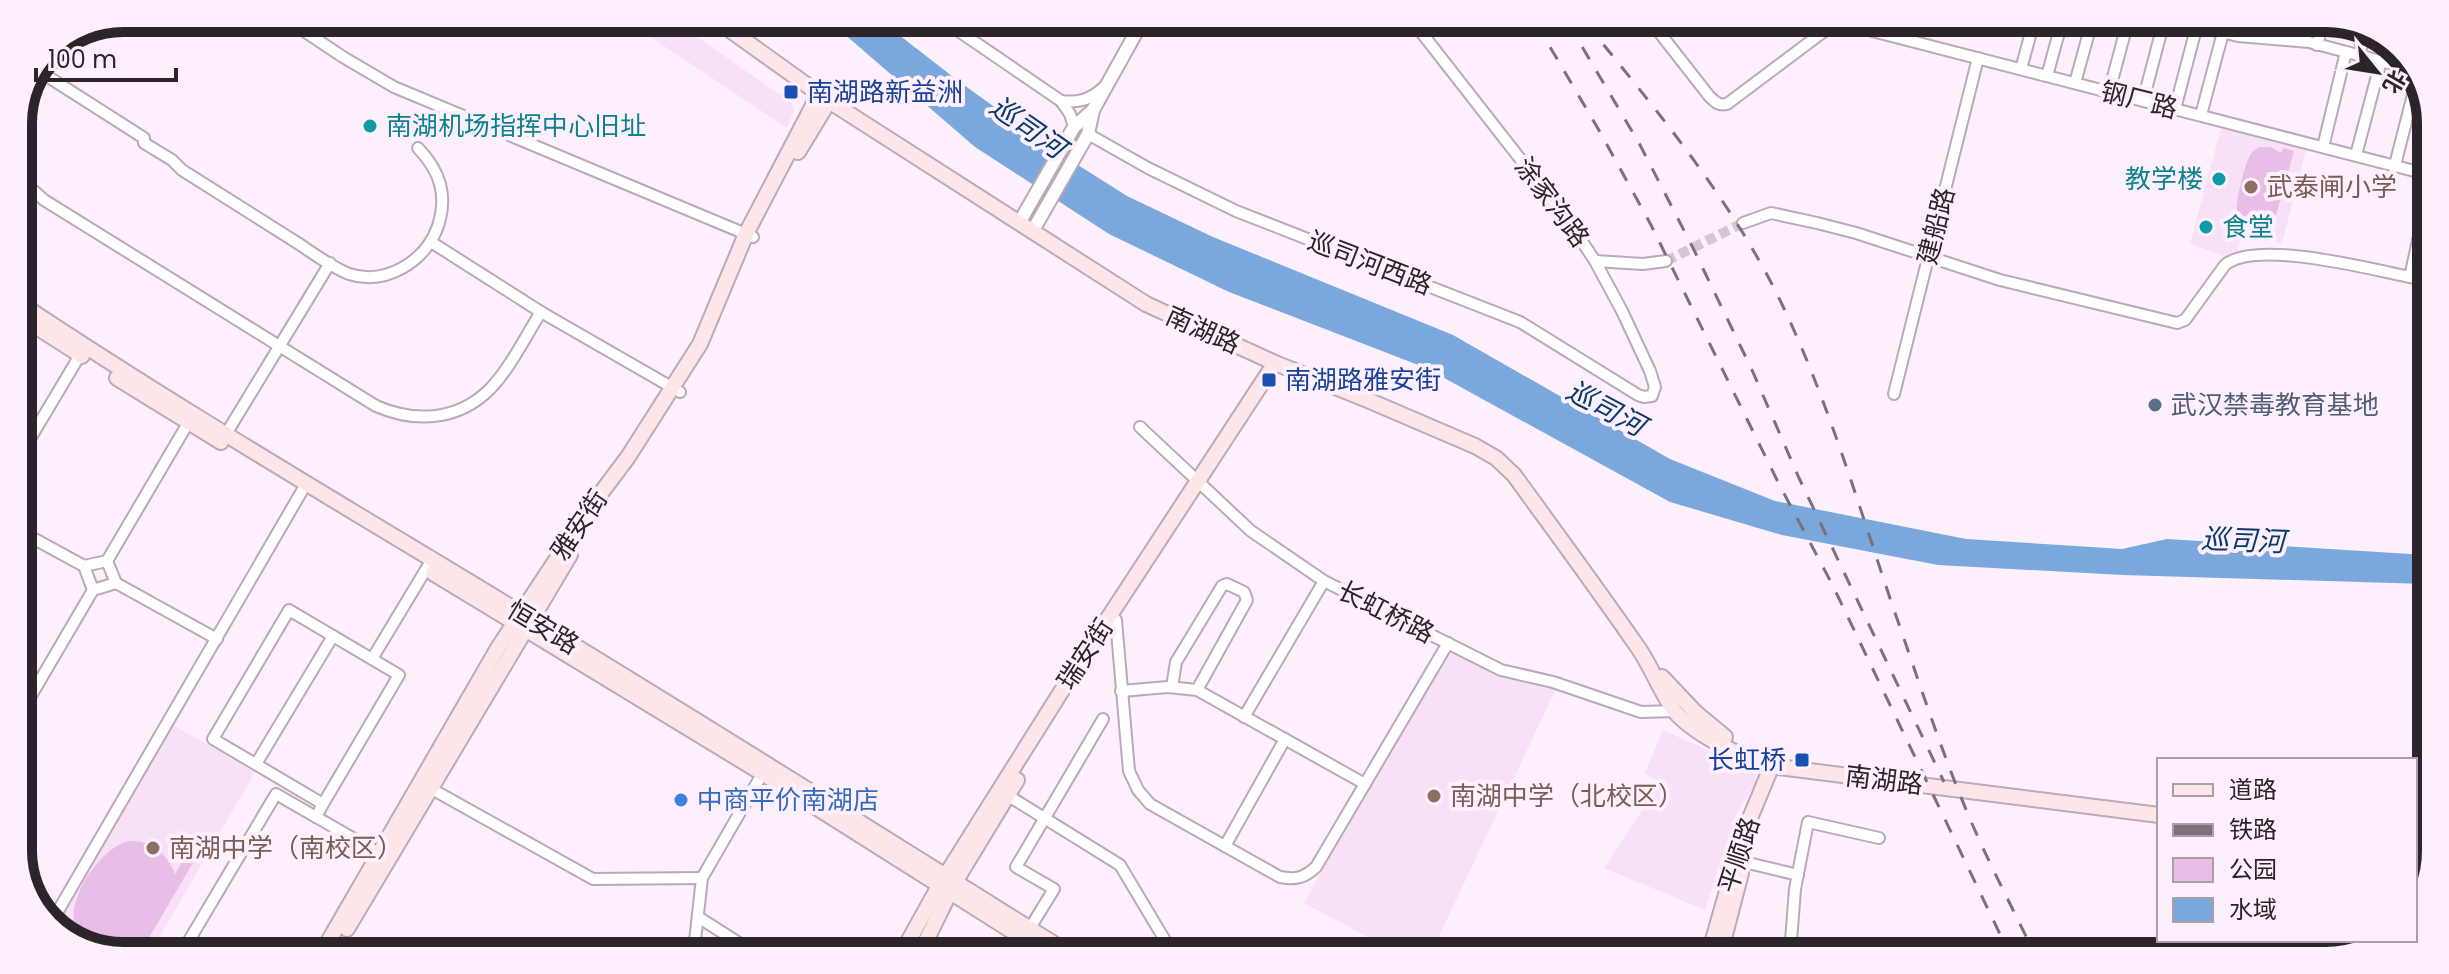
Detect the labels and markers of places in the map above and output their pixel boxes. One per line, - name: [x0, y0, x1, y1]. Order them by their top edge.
- place label: 南湖路新益洲: [807, 74, 963, 110]
- marker: 南湖路新益洲: [782, 83, 800, 101]
- place label: 南湖机场指挥中心旧址: [386, 108, 646, 144]
- marker: 南湖机场指挥中心旧址: [361, 117, 379, 135]
- place label: 教学楼: [2125, 161, 2203, 197]
- place label: 武泰闸小学: [2267, 169, 2397, 205]
- marker: 教学楼: [2210, 170, 2228, 188]
- marker: 武泰闸小学: [2242, 178, 2260, 196]
- place label: 食堂: [2222, 209, 2274, 245]
- marker: 食堂: [2197, 218, 2215, 236]
- place label: 南湖路雅安街: [1285, 362, 1441, 398]
- marker: 南湖路雅安街: [1260, 371, 1278, 389]
- place label: 武汉禁毒教育基地: [2171, 387, 2379, 423]
- marker: 武汉禁毒教育基地: [2146, 396, 2164, 414]
- place label: 长虹桥: [1708, 742, 1786, 778]
- marker: 长虹桥: [1793, 751, 1811, 769]
- place label: 南湖中学（北校区）: [1450, 778, 1684, 814]
- place label: 中商平价南湖店: [697, 782, 879, 818]
- marker: 南湖中学（北校区）: [1425, 787, 1443, 805]
- marker: 中商平价南湖店: [672, 791, 690, 809]
- place label: 南湖中学（南校区）: [169, 830, 403, 866]
- marker: 南湖中学（南校区）: [144, 839, 162, 857]

